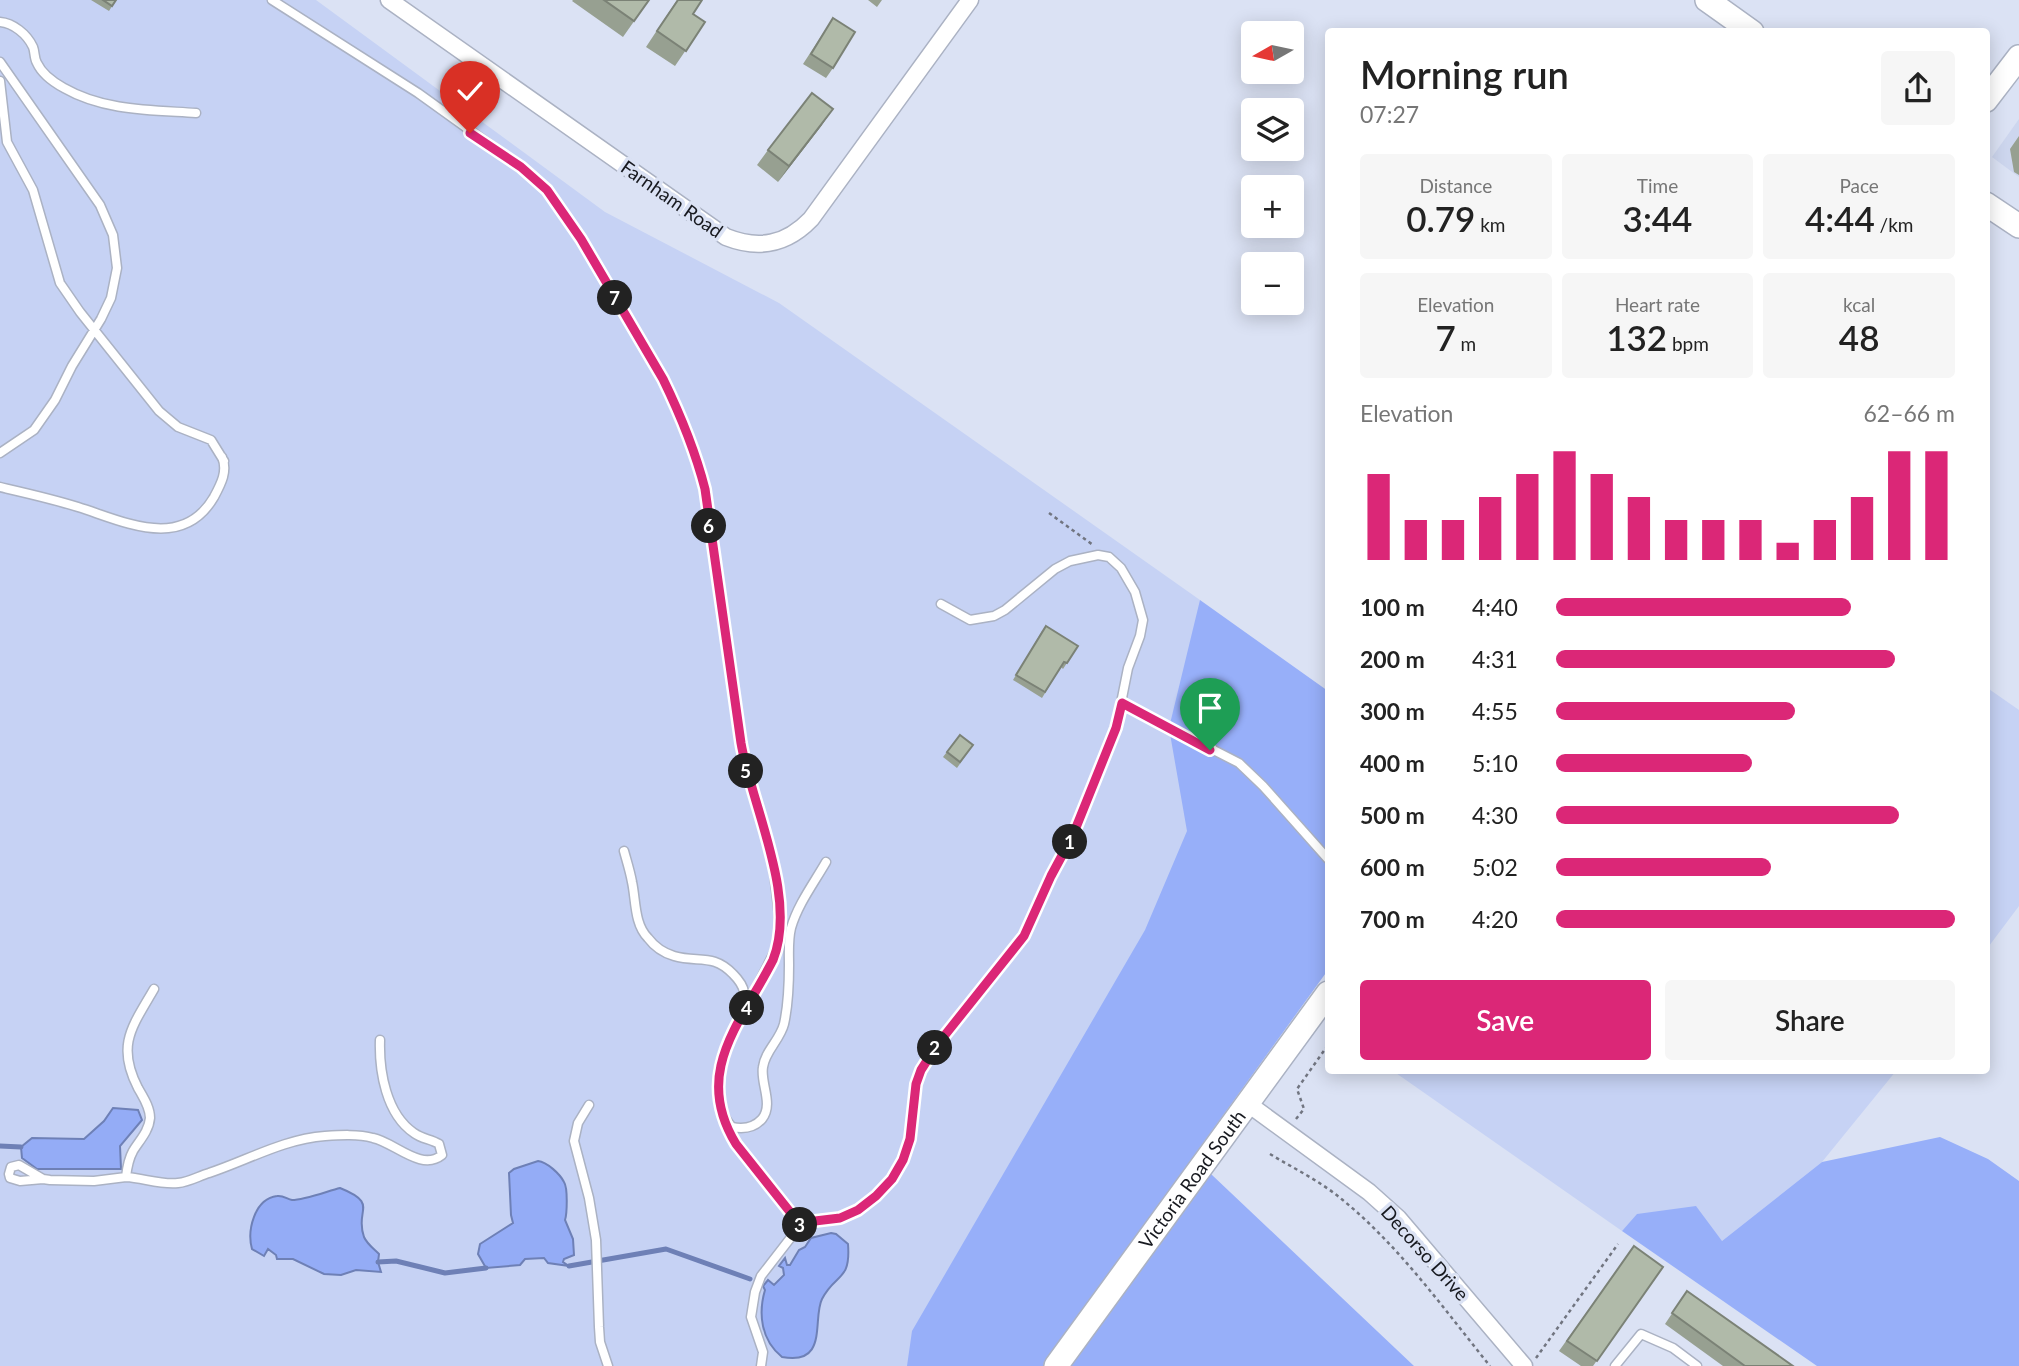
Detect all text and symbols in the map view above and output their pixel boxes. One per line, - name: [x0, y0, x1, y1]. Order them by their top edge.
- north arrow: [1241, 21, 1304, 84]
- map controls: [1241, 21, 1304, 315]
- text: Morning run: [1360, 51, 1569, 97]
- button: share: [1881, 51, 1955, 125]
- pin: [440, 61, 500, 133]
- icon: check: [451, 72, 489, 110]
- button: layers: [1241, 98, 1304, 161]
- text: 07:27: [1360, 100, 1419, 128]
- street label: Farnham Road: [617, 155, 728, 242]
- text: Distance: [1419, 174, 1492, 197]
- text: Time: [1637, 174, 1678, 197]
- text: Pace: [1839, 174, 1879, 197]
- button: +: [1241, 175, 1304, 238]
- text: 0.79: [1406, 197, 1475, 239]
- text: 3:44: [1623, 197, 1692, 239]
- text: 4:44: [1805, 197, 1875, 239]
- text: km: [1475, 213, 1506, 236]
- text: /km: [1875, 213, 1913, 236]
- button: −: [1241, 252, 1304, 315]
- pin: 7: [598, 280, 632, 316]
- text: 7: [609, 286, 620, 309]
- text: Elevation: [1417, 293, 1494, 316]
- text: Heart rate: [1615, 293, 1700, 316]
- text: kcal: [1843, 293, 1875, 316]
- text: 7: [1435, 316, 1456, 358]
- text: 132: [1606, 316, 1667, 358]
- text: 48: [1839, 316, 1879, 358]
- text: m: [1456, 332, 1476, 355]
- text: bpm: [1667, 332, 1709, 355]
- text: Elevation: [1360, 399, 1453, 427]
- text: 62–66 m: [1863, 399, 1955, 427]
- pin: 6: [692, 508, 726, 544]
- text: 6: [703, 514, 714, 537]
- text: 100 m: [1360, 593, 1425, 621]
- text: 4:40: [1472, 593, 1518, 621]
- text: 200 m: [1360, 645, 1425, 673]
- text: 4:31: [1472, 645, 1518, 673]
- pin: [1180, 678, 1240, 750]
- icon: arrive: [1191, 689, 1229, 727]
- text: 300 m: [1360, 697, 1425, 725]
- text: 4:55: [1472, 697, 1518, 725]
- text: 400 m: [1360, 749, 1425, 777]
- text: 5:10: [1472, 749, 1518, 777]
- pin: 5: [728, 754, 764, 788]
- text: 5: [740, 759, 751, 782]
- text: 500 m: [1360, 801, 1425, 829]
- text: 4:30: [1472, 801, 1518, 829]
- pin: 1: [1052, 824, 1088, 860]
- text: 1: [1064, 830, 1075, 853]
- text: 600 m: [1360, 853, 1425, 881]
- text: 5:02: [1472, 853, 1518, 881]
- text: 700 m: [1360, 905, 1425, 933]
- text: 4:20: [1472, 905, 1518, 933]
- button: Save: [1360, 980, 1651, 1060]
- button: Share: [1665, 980, 1955, 1060]
- pin: 4: [730, 990, 764, 1026]
- text: 4: [741, 996, 752, 1019]
- pin: 2: [918, 1030, 953, 1066]
- text: 2: [929, 1036, 940, 1059]
- street label: Victoria Road South: [1134, 1105, 1250, 1253]
- street label: Decorso Drive: [1377, 1200, 1474, 1305]
- pin: 3: [782, 1208, 818, 1242]
- text: 3: [794, 1213, 805, 1236]

